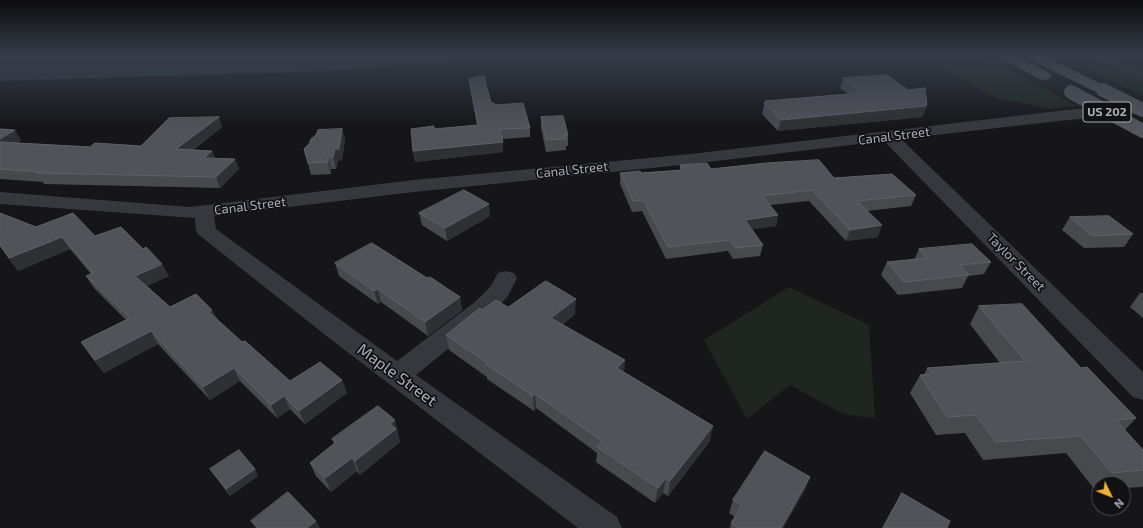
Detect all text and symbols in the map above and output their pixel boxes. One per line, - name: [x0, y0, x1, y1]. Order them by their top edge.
- road number: US 202: [1083, 102, 1131, 122]
- street label: Canal Street: [857, 124, 931, 148]
- street label: Canal Street: [535, 158, 609, 182]
- street label: Canal Street: [213, 194, 287, 218]
- street label: Taylor Street: [984, 230, 1048, 294]
- street label: Maple Street: [354, 340, 440, 410]
- north arrow: [1091, 476, 1131, 516]
- text: N: [1112, 496, 1127, 511]

